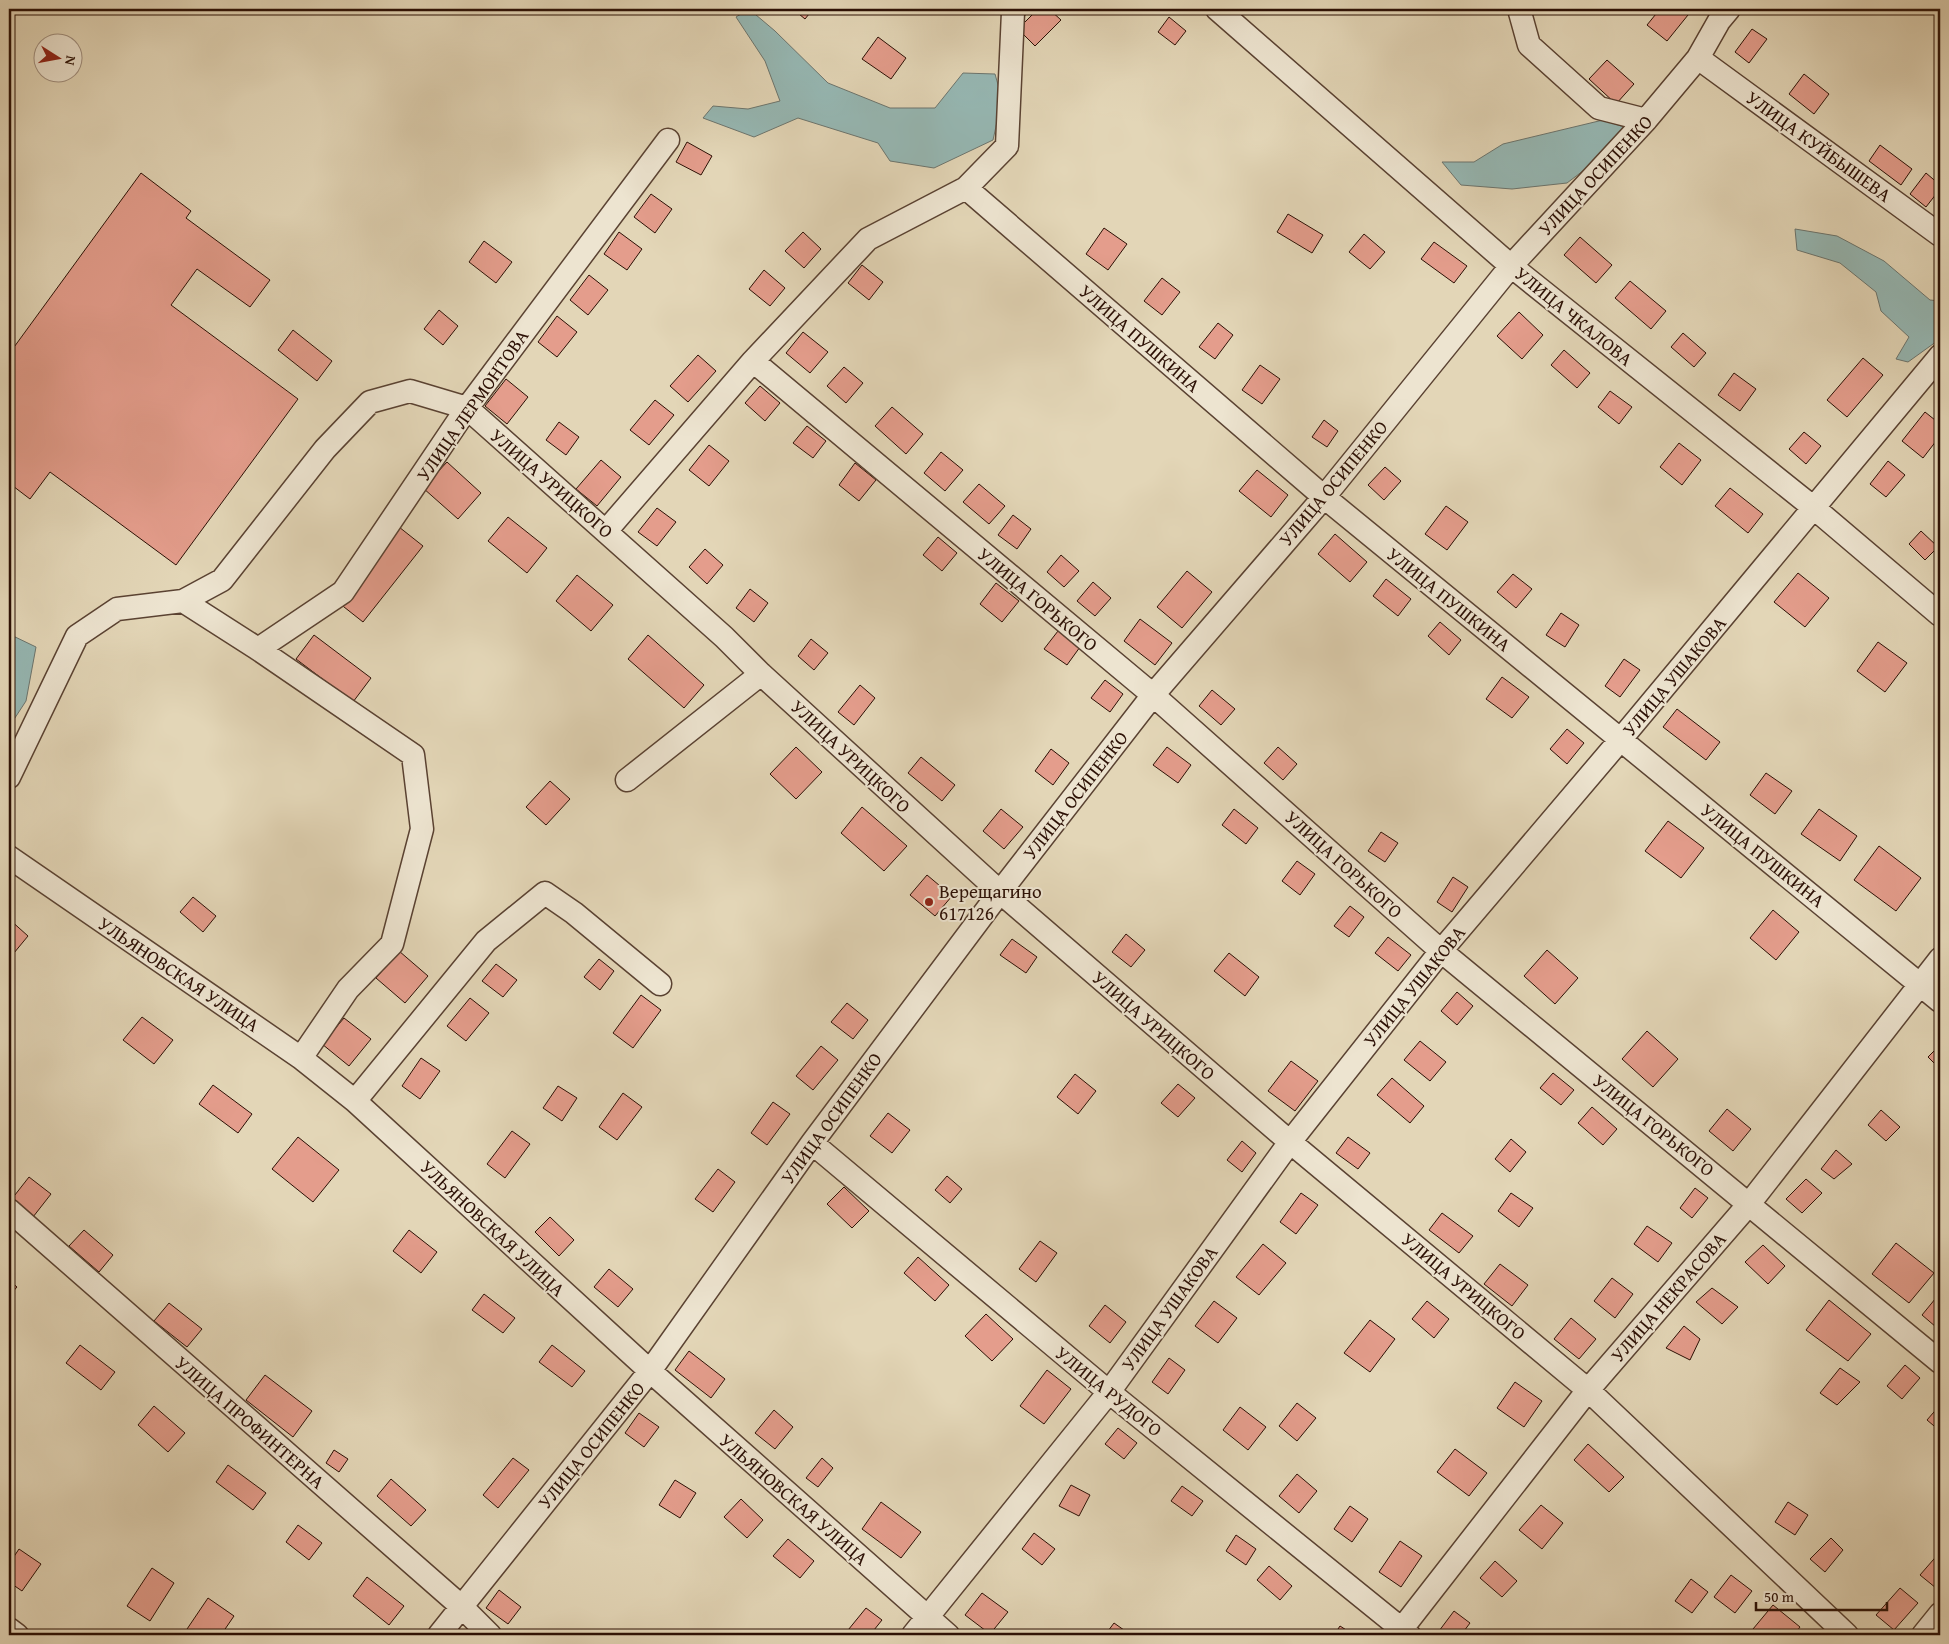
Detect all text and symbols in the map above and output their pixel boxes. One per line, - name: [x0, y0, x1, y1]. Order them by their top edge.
- north arrow: [32, 32, 82, 82]
- text: N: [60, 54, 81, 68]
- street label: УЛИЦА КУЙБЫШЕВА: [1741, 84, 1898, 209]
- street label: УЛИЦА ОСИПЕНКО: [1531, 108, 1659, 242]
- street label: УЛИЦА ЧКАЛОВА: [1509, 259, 1640, 373]
- street label: УЛИЦА ПУШКИНА: [1073, 277, 1207, 399]
- street label: УЛИЦА ЛЕРМОНТОВА: [409, 323, 535, 487]
- street label: УЛИЦА ОСИПЕНКО: [1272, 414, 1394, 552]
- street label: УЛИЦА УРИЦКОГО: [484, 422, 620, 544]
- street label: УЛИЦА ГОРЬКОГО: [972, 540, 1104, 658]
- street label: УЛИЦА ПУШКИНА: [1381, 540, 1518, 658]
- street label: УЛИЦА УШАКОВА: [1615, 610, 1733, 742]
- street label: УЛИЦА УРИЦКОГО: [785, 693, 917, 819]
- street label: УЛИЦА ОСИПЕНКО: [1016, 725, 1134, 865]
- street label: УЛИЦА ПУШКИНА: [1695, 796, 1832, 914]
- street label: УЛИЦА ГОРЬКОГО: [1279, 803, 1409, 925]
- place label: Верещагино 617126: [939, 877, 1042, 927]
- marker: Верещагино 617126: [923, 896, 935, 908]
- street label: УЛЬЯНОВСКАЯ УЛИЦА: [93, 909, 266, 1039]
- street label: УЛИЦА УШАКОВА: [1356, 919, 1472, 1053]
- street label: УЛИЦА УРИЦКОГО: [1086, 964, 1222, 1086]
- street label: УЛИЦА ОСИПЕНКО: [774, 1046, 888, 1190]
- street label: УЛИЦА ГОРЬКОГО: [1587, 1067, 1721, 1183]
- street label: УЛЬЯНОВСКАЯ УЛИЦА: [414, 1153, 572, 1303]
- street label: УЛИЦА УРИЦКОГО: [1396, 1225, 1532, 1347]
- street label: УЛИЦА НЕКРАСОВА: [1604, 1226, 1733, 1368]
- street label: УЛИЦА УШАКОВА: [1114, 1239, 1224, 1376]
- street label: УЛИЦА РУДОГО: [1049, 1339, 1169, 1443]
- street label: УЛИЦА ПРОФИНТЕРНА: [169, 1349, 332, 1495]
- street label: УЛИЦА ОСИПЕНКО: [531, 1375, 651, 1515]
- street label: УЛЬЯНОВСКАЯ УЛИЦА: [713, 1426, 875, 1572]
- scale bar: [1756, 1579, 1888, 1611]
- text: 50 m: [1764, 1586, 1795, 1607]

